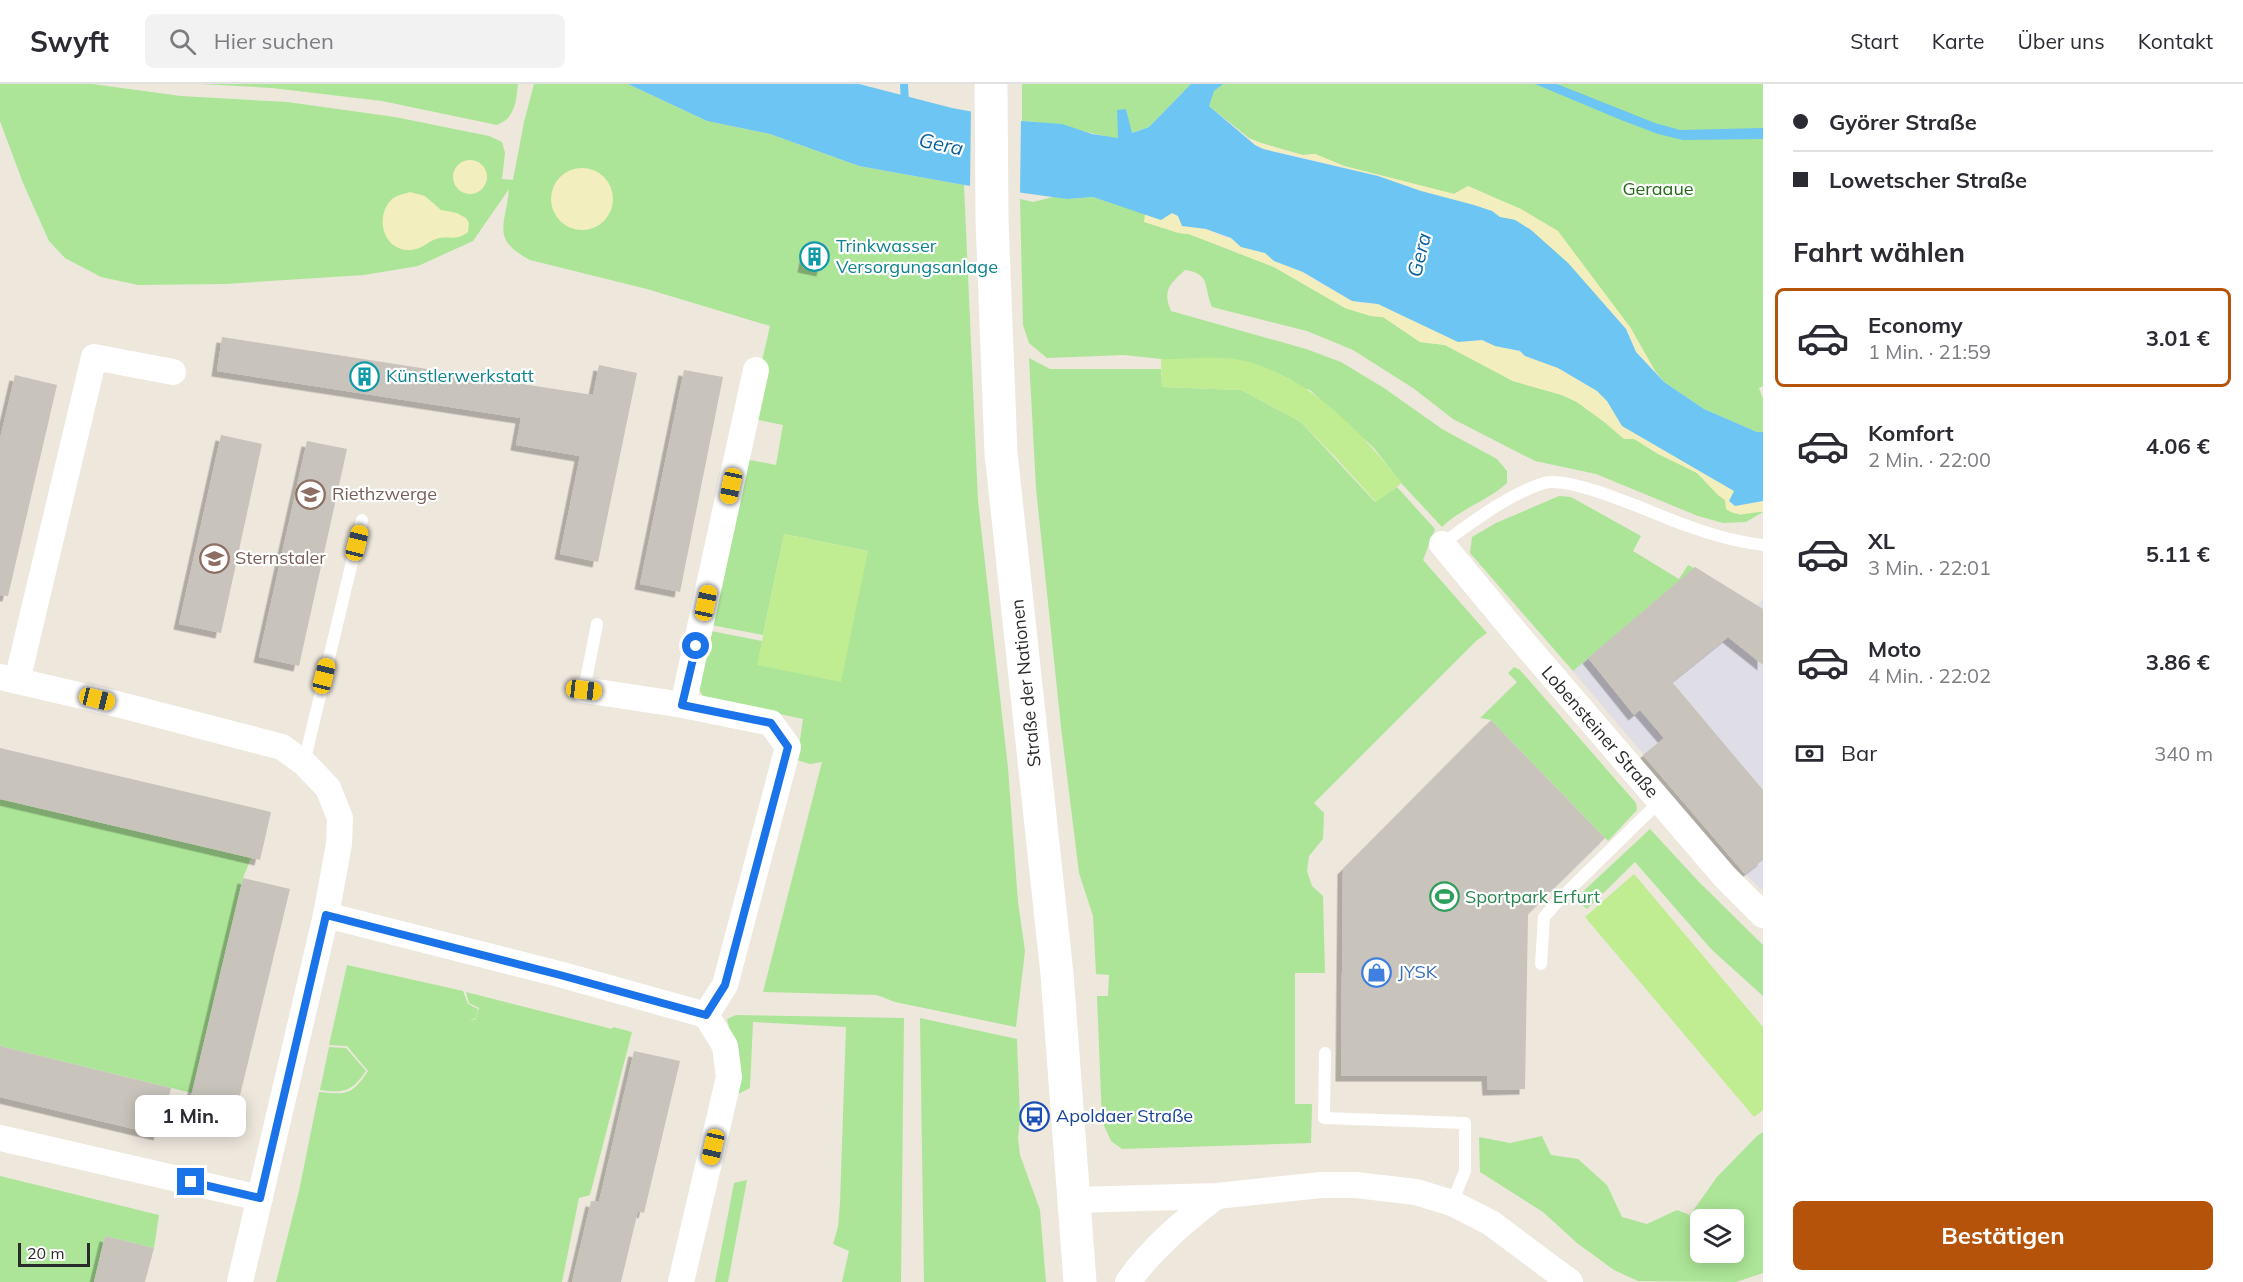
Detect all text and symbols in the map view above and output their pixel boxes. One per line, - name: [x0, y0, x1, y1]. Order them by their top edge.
- search box: [145, 14, 565, 68]
- text: Swyft: [30, 24, 109, 59]
- icon: search: [166, 25, 199, 58]
- text: Hier suchen: [214, 27, 334, 55]
- text: Start: [1850, 28, 1899, 54]
- text: Karte: [1932, 28, 1984, 54]
- text: Über uns: [2017, 28, 2105, 54]
- text: Kontakt: [2138, 28, 2213, 54]
- text: Györer Straße: [1829, 108, 1977, 136]
- water label: Gera: [917, 127, 966, 160]
- text: Lowetscher Straße: [1829, 166, 2027, 194]
- park label: Geraaue: [1622, 177, 1694, 200]
- water label: Gera: [1401, 230, 1436, 280]
- place label: Trinkwasser Versorgungsanlage: [836, 234, 998, 278]
- text: Fahrt wählen: [1793, 235, 1965, 269]
- building icon: Trinkwasser Versorgungsanlage: [799, 240, 831, 272]
- icon: car: [1796, 311, 1850, 365]
- text: Economy: [1868, 311, 1963, 339]
- text: 3.01 €: [2146, 324, 2210, 352]
- text: 1 Min. · 21:59: [1868, 339, 1991, 364]
- building icon: Künstlerwerkstatt: [349, 360, 381, 392]
- place label: Künstlerwerkstatt: [386, 364, 534, 387]
- icon: car: [1796, 419, 1850, 473]
- text: Komfort: [1868, 419, 1954, 447]
- text: 4.06 €: [2146, 432, 2210, 460]
- text: 2 Min. · 22:00: [1868, 447, 1991, 472]
- car: [718, 467, 744, 505]
- school or university icon: Riethzwerge: [295, 478, 327, 510]
- place label: Riethzwerge: [332, 482, 437, 505]
- car: [344, 523, 370, 563]
- icon: car: [1796, 527, 1850, 581]
- text: XL: [1868, 527, 1895, 555]
- text: 5.11 €: [2146, 540, 2210, 568]
- school or university icon: Sternstaler: [198, 542, 230, 574]
- place label: Sternstaler: [235, 546, 326, 569]
- text: 3 Min. · 22:01: [1868, 555, 1991, 580]
- car: [693, 584, 719, 622]
- street label: Straße der Nationen: [1005, 598, 1046, 768]
- route start: [682, 632, 709, 659]
- icon: car: [1796, 635, 1850, 689]
- text: Moto: [1868, 635, 1921, 663]
- text: 3.86 €: [2146, 648, 2210, 676]
- car: [311, 656, 337, 696]
- street label: Lobensteiner Straße: [1537, 661, 1664, 803]
- text: 4 Min. · 22:02: [1868, 663, 1991, 688]
- car: [565, 679, 603, 701]
- car: [77, 686, 117, 712]
- icon: cash: [1793, 737, 1826, 770]
- text: Bar: [1841, 739, 1877, 767]
- text: 340 m: [2154, 741, 2213, 766]
- sports icon: Sportpark Erfurt: [1428, 881, 1460, 913]
- place label: Sportpark Erfurt: [1465, 885, 1600, 908]
- shop icon: JYSK: [1361, 956, 1393, 988]
- place label: JYSK: [1398, 960, 1438, 983]
- callout: 1 Min.: [136, 1095, 246, 1137]
- bus stop icon: Apoldaer Straße: [1019, 1100, 1051, 1132]
- text: 1 Min.: [162, 1103, 219, 1128]
- place label: Apoldaer Straße: [1056, 1104, 1193, 1127]
- car: [700, 1127, 726, 1167]
- route end: [177, 1168, 204, 1195]
- button: Bestätigen: [1793, 1201, 2213, 1270]
- map controls: [1690, 1209, 1744, 1263]
- button: layers: [1690, 1209, 1744, 1263]
- scale bar: [18, 1240, 90, 1268]
- text: 20 m: [27, 1243, 64, 1263]

